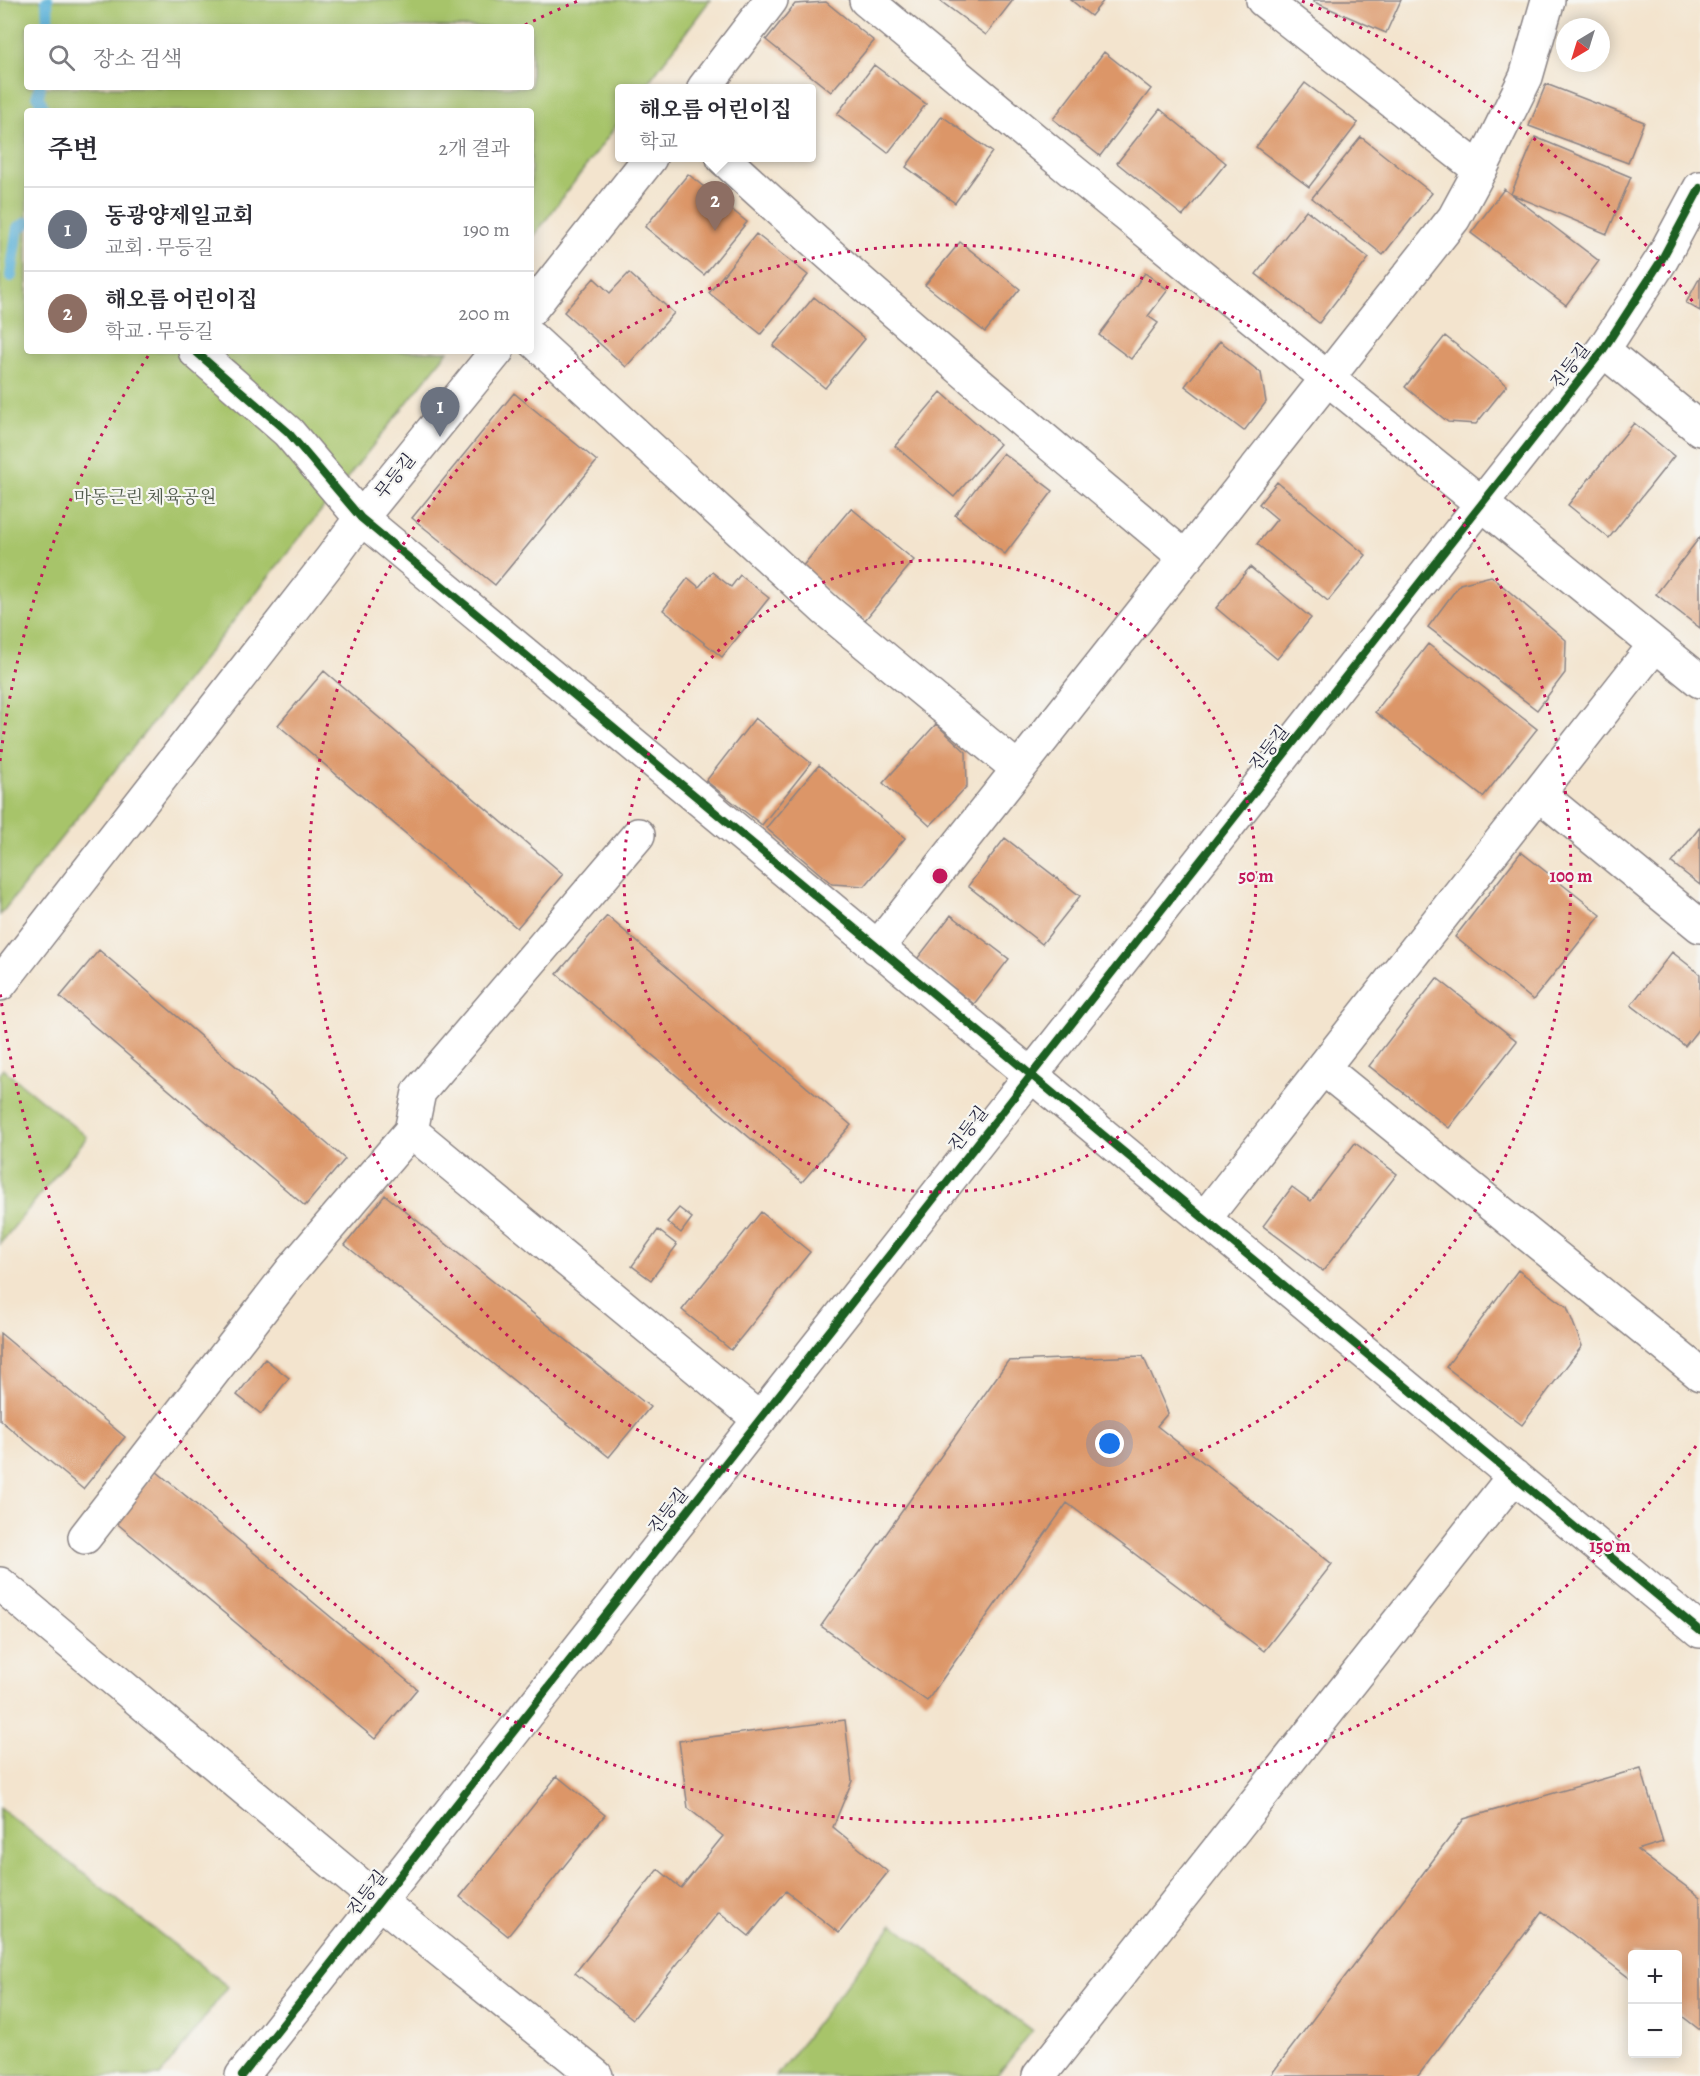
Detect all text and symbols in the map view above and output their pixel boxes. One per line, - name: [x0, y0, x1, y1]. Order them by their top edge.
- north arrow: [1556, 18, 1610, 72]
- search box: [24, 24, 534, 90]
- icon: search: [45, 41, 78, 74]
- text: 장소 검색: [93, 44, 182, 74]
- popup: [615, 84, 816, 162]
- text: 해오름 어린이집: [639, 95, 792, 125]
- text: 학교: [639, 128, 678, 155]
- text: 주변: [48, 132, 98, 167]
- text: 2개 결과: [439, 135, 510, 162]
- pin: 2: [696, 182, 734, 231]
- text: 동광양제일교회: [105, 201, 254, 231]
- text: 1: [64, 216, 71, 243]
- text: 190 m: [463, 216, 510, 243]
- text: 교회 · 무등길: [105, 234, 213, 261]
- text: 해오름 어린이집: [105, 285, 258, 315]
- text: 2: [63, 300, 72, 327]
- text: 200 m: [459, 300, 510, 327]
- text: 학교 · 무등길: [105, 318, 213, 345]
- street label: 진등길: [1544, 338, 1596, 394]
- pin: 1: [420, 388, 460, 437]
- street label: 무등길: [369, 448, 421, 504]
- park label: 마동근린 체육공원: [74, 485, 216, 509]
- street label: 진등길: [1243, 720, 1295, 776]
- text: 50 m: [1239, 864, 1273, 888]
- text: 100 m: [1550, 864, 1592, 888]
- centre of rings: [930, 866, 950, 886]
- street label: 진등길: [942, 1101, 994, 1157]
- your location: [1095, 1429, 1124, 1458]
- street label: 진등길: [642, 1483, 694, 1539]
- text: 150 m: [1589, 1534, 1631, 1558]
- street label: 진등길: [341, 1865, 393, 1921]
- map controls: [1628, 1950, 1682, 2058]
- button: +: [1628, 1950, 1682, 2004]
- button: −: [1628, 2004, 1682, 2058]

